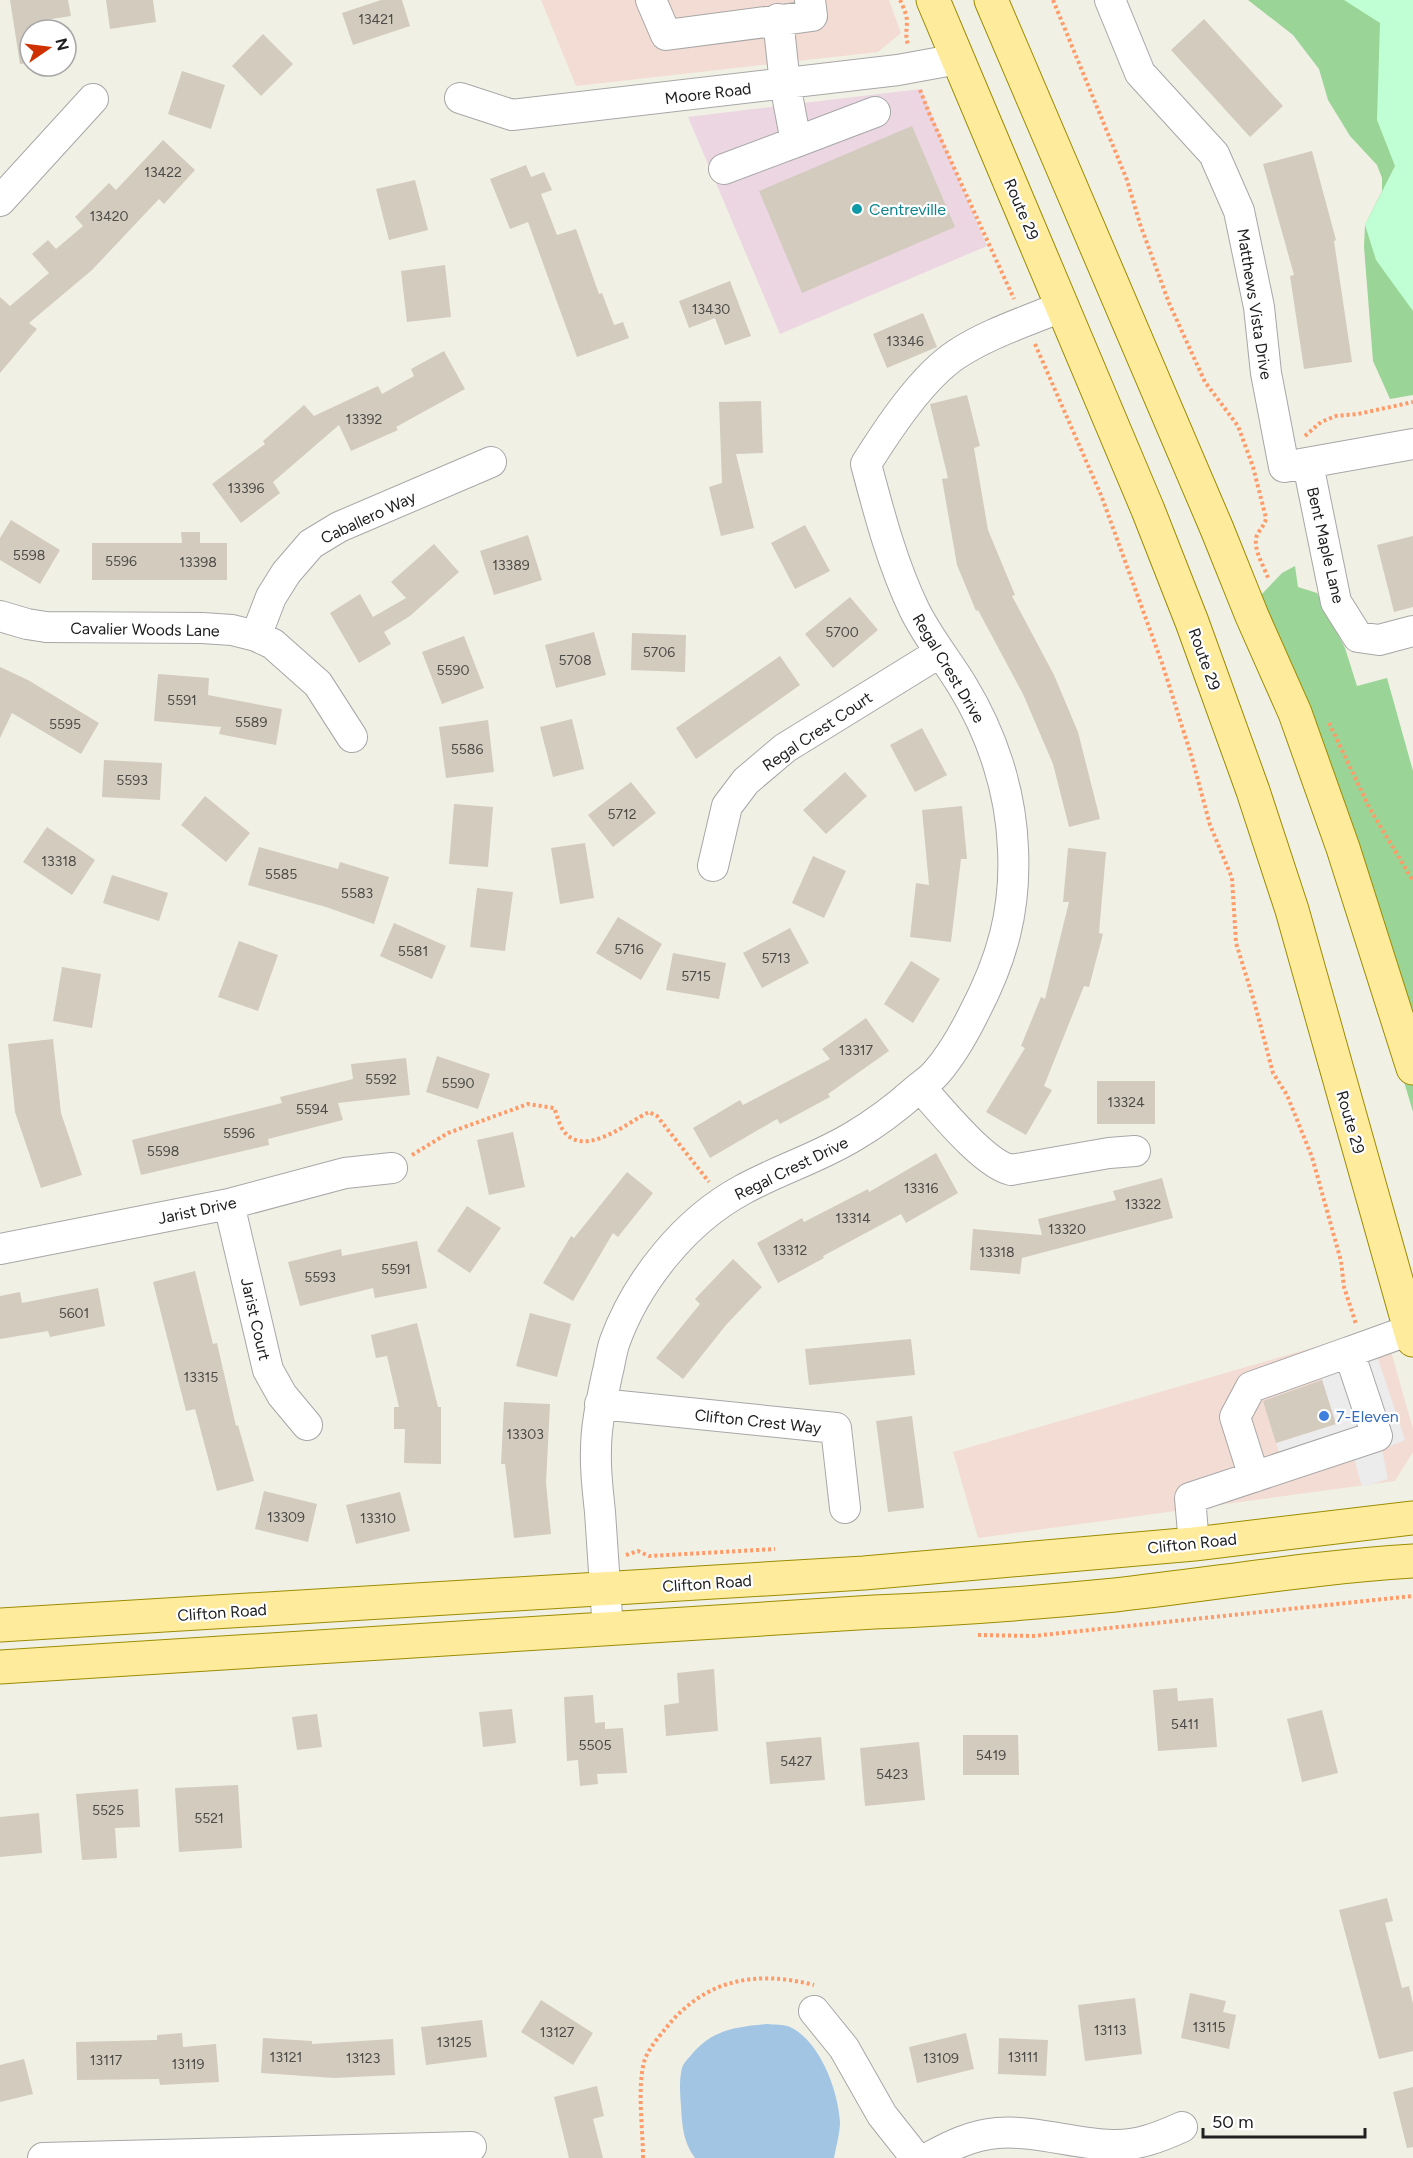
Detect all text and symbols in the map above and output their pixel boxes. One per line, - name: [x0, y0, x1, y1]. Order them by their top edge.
- house number: 13421: [358, 11, 394, 28]
- north arrow: [18, 18, 78, 78]
- text: N: [51, 36, 73, 53]
- street label: Moore Road: [664, 79, 752, 108]
- house number: 13422: [144, 164, 182, 181]
- street label: Route 29: [1000, 176, 1043, 243]
- place label: Centreville: [869, 200, 946, 219]
- marker: Centreville: [850, 202, 864, 216]
- house number: 13420: [90, 208, 128, 225]
- street label: Matthews Vista Drive: [1233, 227, 1276, 381]
- house number: 13430: [692, 301, 730, 318]
- house number: 13346: [886, 333, 924, 350]
- house number: 13392: [346, 411, 382, 428]
- house number: 13396: [228, 480, 265, 497]
- street label: Bent Maple Lane: [1303, 485, 1348, 605]
- street label: Caballero Way: [318, 487, 419, 548]
- house number: 5598: [13, 547, 45, 564]
- house number: 5596: [105, 553, 137, 570]
- house number: 13398: [179, 554, 217, 571]
- house number: 13389: [492, 557, 530, 574]
- street label: Regal Crest Drive: [909, 610, 989, 726]
- street label: Cavalier Woods Lane: [70, 619, 220, 640]
- house number: 5700: [825, 624, 859, 641]
- street label: Route 29: [1185, 625, 1225, 693]
- house number: 5706: [643, 644, 675, 661]
- house number: 5708: [558, 652, 592, 669]
- house number: 5590: [437, 662, 470, 679]
- street label: Regal Crest Court: [759, 688, 876, 775]
- house number: 5591: [167, 692, 197, 709]
- house number: 5589: [235, 714, 267, 731]
- house number: 5595: [49, 716, 81, 733]
- house number: 5586: [451, 741, 483, 758]
- house number: 5593: [116, 772, 148, 789]
- house number: 5712: [607, 806, 637, 823]
- house number: 13318: [41, 853, 77, 870]
- house number: 5585: [265, 866, 297, 883]
- house number: 5583: [341, 885, 373, 902]
- house number: 5716: [614, 941, 644, 958]
- house number: 5581: [398, 943, 428, 960]
- house number: 5713: [762, 950, 790, 967]
- house number: 5715: [681, 968, 711, 985]
- house number: 13317: [839, 1042, 874, 1059]
- house number: 5592: [365, 1071, 397, 1088]
- house number: 5590: [442, 1075, 475, 1092]
- street label: Route 29: [1332, 1088, 1369, 1156]
- house number: 13324: [1107, 1094, 1145, 1111]
- house number: 5594: [296, 1101, 329, 1118]
- house number: 5596: [223, 1125, 255, 1142]
- street label: Regal Crest Drive: [731, 1133, 851, 1204]
- house number: 5598: [147, 1143, 179, 1160]
- house number: 13316: [904, 1180, 938, 1197]
- street label: Jarist Drive: [156, 1193, 238, 1228]
- house number: 13322: [1125, 1196, 1161, 1213]
- house number: 13314: [835, 1210, 871, 1227]
- house number: 13320: [1048, 1221, 1086, 1238]
- house number: 13312: [773, 1242, 807, 1259]
- house number: 13318: [979, 1244, 1015, 1261]
- house number: 5591: [381, 1261, 411, 1278]
- house number: 5593: [304, 1269, 336, 1286]
- street label: Jarist Court: [237, 1276, 274, 1362]
- house number: 5601: [59, 1305, 89, 1322]
- house number: 13315: [184, 1369, 218, 1386]
- street label: Clifton Crest Way: [694, 1405, 823, 1438]
- place label: 7-Eleven: [1336, 1407, 1399, 1426]
- marker: 7-Eleven: [1317, 1409, 1331, 1423]
- house number: 13303: [506, 1426, 544, 1443]
- house number: 13309: [267, 1509, 305, 1526]
- house number: 13310: [360, 1510, 396, 1527]
- street label: Clifton Road: [1146, 1529, 1238, 1558]
- street label: Clifton Road: [662, 1571, 752, 1596]
- street label: Clifton Road: [177, 1600, 267, 1625]
- house number: 5411: [1171, 1716, 1199, 1733]
- house number: 5505: [578, 1737, 612, 1754]
- house number: 5419: [976, 1747, 1006, 1764]
- house number: 5427: [780, 1753, 813, 1770]
- house number: 5423: [876, 1766, 908, 1783]
- house number: 5525: [92, 1802, 124, 1819]
- house number: 5521: [194, 1810, 224, 1827]
- house number: 13115: [1192, 2019, 1226, 2036]
- house number: 13113: [1094, 2022, 1126, 2039]
- house number: 13127: [540, 2024, 575, 2041]
- house number: 13125: [436, 2034, 472, 2051]
- house number: 13121: [270, 2049, 302, 2066]
- house number: 13111: [1008, 2049, 1038, 2066]
- house number: 13123: [346, 2050, 380, 2067]
- house number: 13109: [923, 2050, 959, 2067]
- house number: 13117: [90, 2052, 123, 2069]
- house number: 13119: [172, 2056, 205, 2073]
- scale bar: [1203, 2101, 1365, 2139]
- text: 50 m: [1212, 2111, 1254, 2133]

